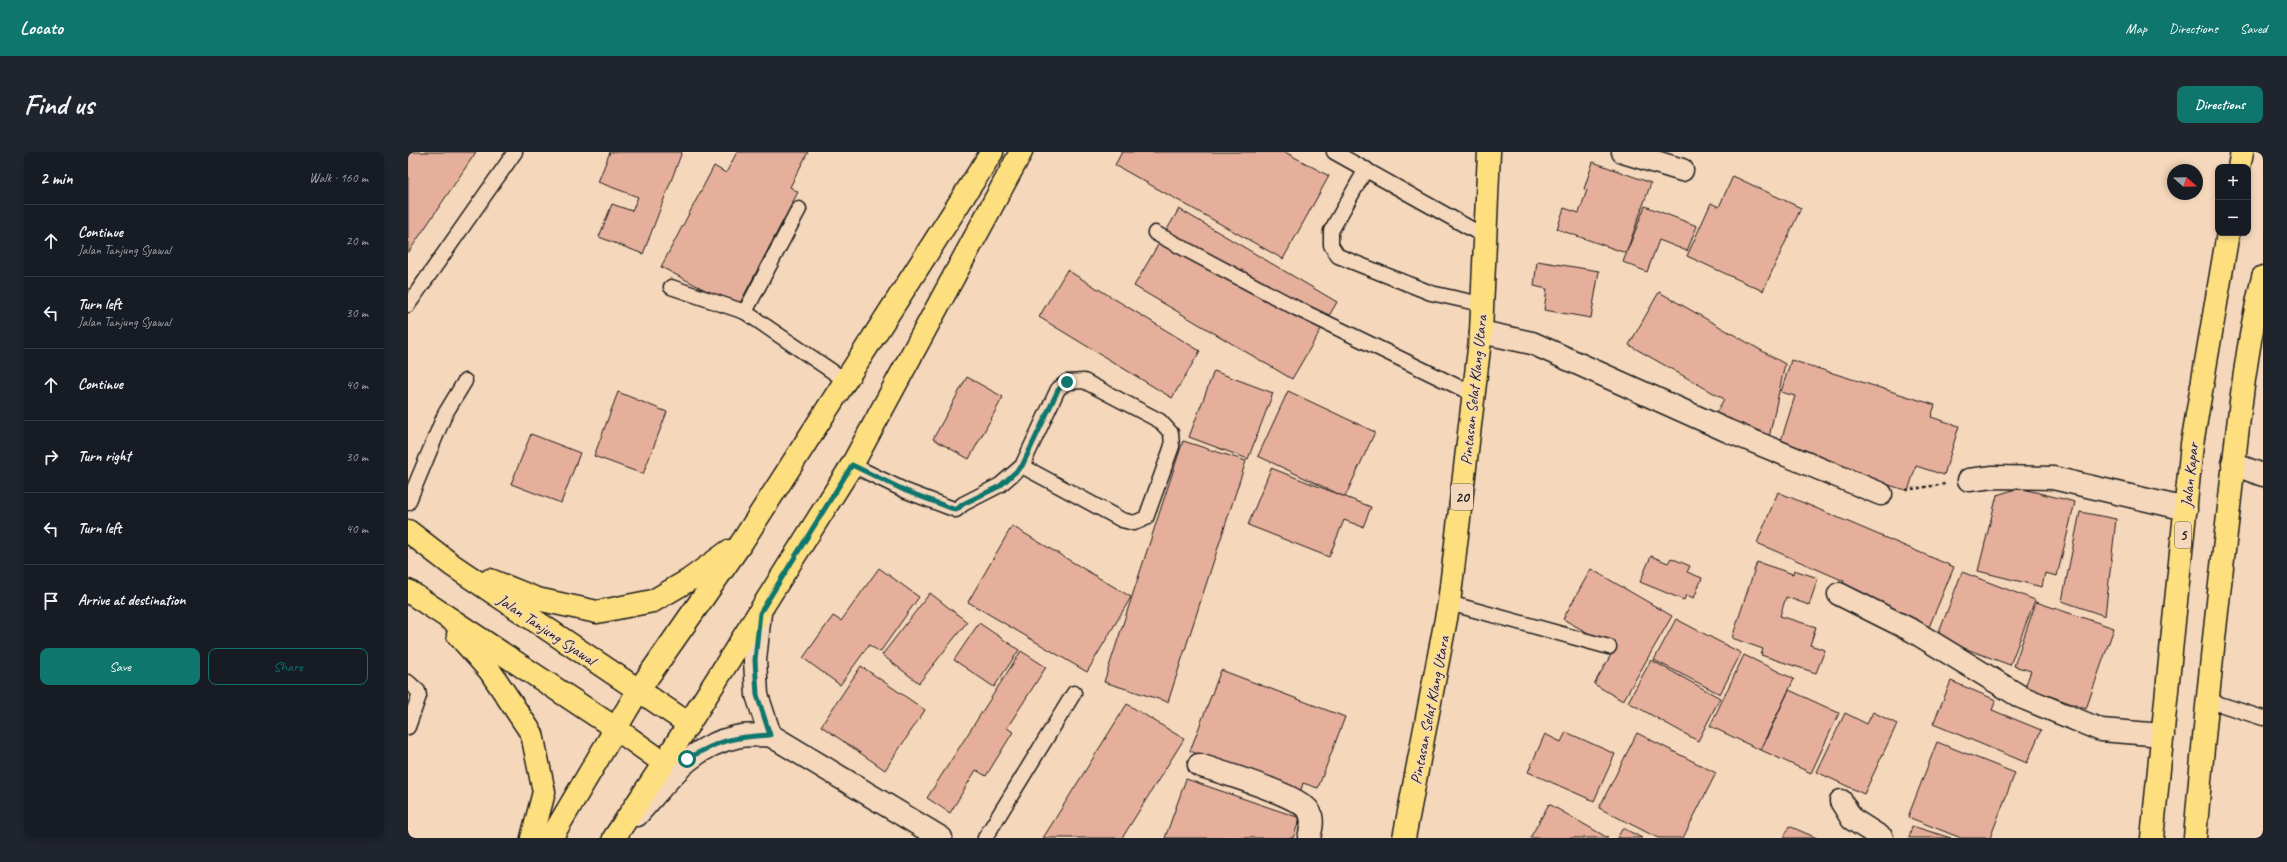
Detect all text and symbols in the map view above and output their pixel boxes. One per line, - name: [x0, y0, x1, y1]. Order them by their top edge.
- text: Locato: [20, 16, 63, 40]
- text: Map: [2126, 20, 2147, 37]
- text: Directions: [2169, 20, 2218, 37]
- text: Saved: [2240, 20, 2267, 37]
- button: Directions: [2177, 86, 2263, 123]
- text: Find us: [24, 87, 94, 122]
- north arrow: [2167, 164, 2203, 200]
- map controls: [2215, 164, 2251, 236]
- button: +: [2215, 164, 2251, 200]
- text: 2 min: [40, 168, 73, 189]
- text: Walk · 160 m: [309, 170, 368, 186]
- button: −: [2215, 200, 2251, 236]
- text: Continue: [78, 223, 123, 242]
- icon: ahead: [40, 230, 62, 252]
- text: 20 m: [346, 233, 368, 249]
- text: Jalan Tanjung Syawal: [78, 242, 171, 258]
- text: Turn left: [78, 295, 121, 314]
- icon: left: [40, 302, 62, 324]
- text: 30 m: [346, 305, 368, 321]
- street label: Pintasan Selat Klang Utara: [1456, 313, 1492, 466]
- text: Jalan Tanjung Syawal: [78, 314, 171, 330]
- route end: [1058, 373, 1076, 391]
- icon: ahead: [40, 374, 62, 396]
- text: Continue: [78, 375, 123, 394]
- text: 40 m: [346, 377, 368, 393]
- street label: Jalan Kapar: [2177, 440, 2204, 509]
- icon: right: [40, 446, 62, 468]
- text: Turn right: [78, 447, 131, 466]
- text: 30 m: [346, 449, 368, 465]
- road number: 20: [1451, 484, 1473, 510]
- icon: left: [40, 518, 62, 540]
- text: Turn left: [78, 519, 121, 538]
- text: 40 m: [346, 521, 368, 537]
- road number: 5: [2175, 522, 2191, 548]
- street label: Jalan Tanjung Syawal: [493, 589, 602, 672]
- icon: arrive: [40, 590, 62, 612]
- text: Arrive at destination: [78, 591, 185, 610]
- street label: Pintasan Selat Klang Utara: [1406, 633, 1454, 786]
- button: Save: [40, 648, 200, 685]
- button: Share: [208, 648, 368, 685]
- route start: [678, 750, 696, 768]

